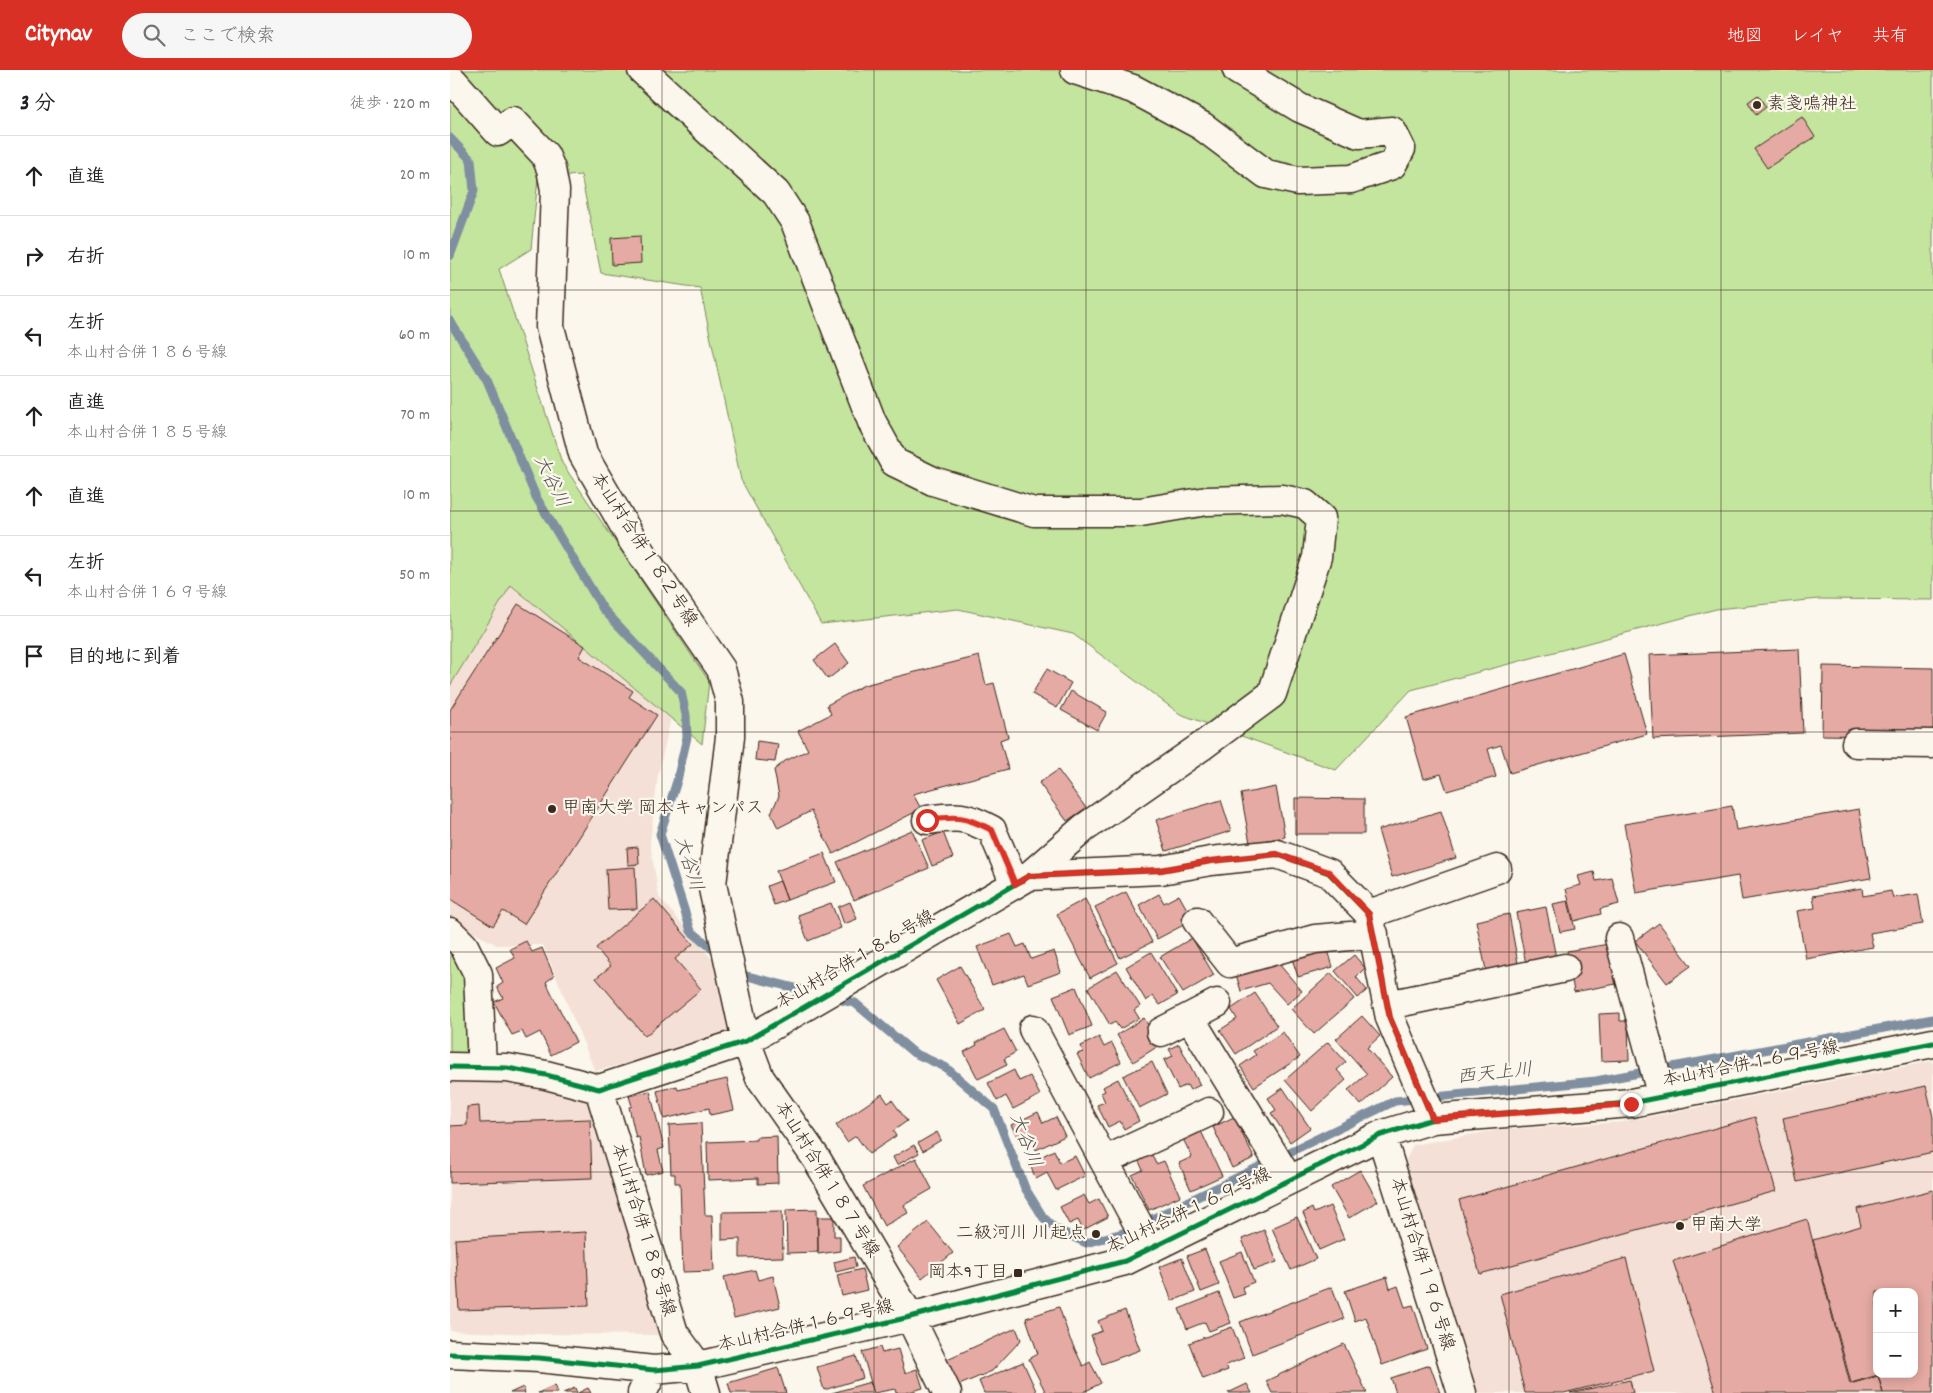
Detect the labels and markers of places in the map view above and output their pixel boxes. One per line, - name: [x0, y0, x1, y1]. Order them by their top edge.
- place label: 素戔嗚神社: [1767, 93, 1857, 118]
- marker: 素戔嗚神社: [1751, 99, 1763, 111]
- place label: 甲南大学 岡本キャンパス: [562, 797, 763, 822]
- marker: 甲南大学 岡本キャンパス: [546, 803, 558, 815]
- place label: 甲南大学: [1690, 1214, 1762, 1239]
- marker: 甲南大学: [1674, 1220, 1686, 1232]
- place label: 二級河川 川起点: [956, 1222, 1086, 1247]
- marker: 二級河川 川起点: [1090, 1228, 1102, 1240]
- place label: 岡本9丁目: [928, 1261, 1008, 1286]
- marker: 岡本9丁目: [1012, 1267, 1024, 1279]

